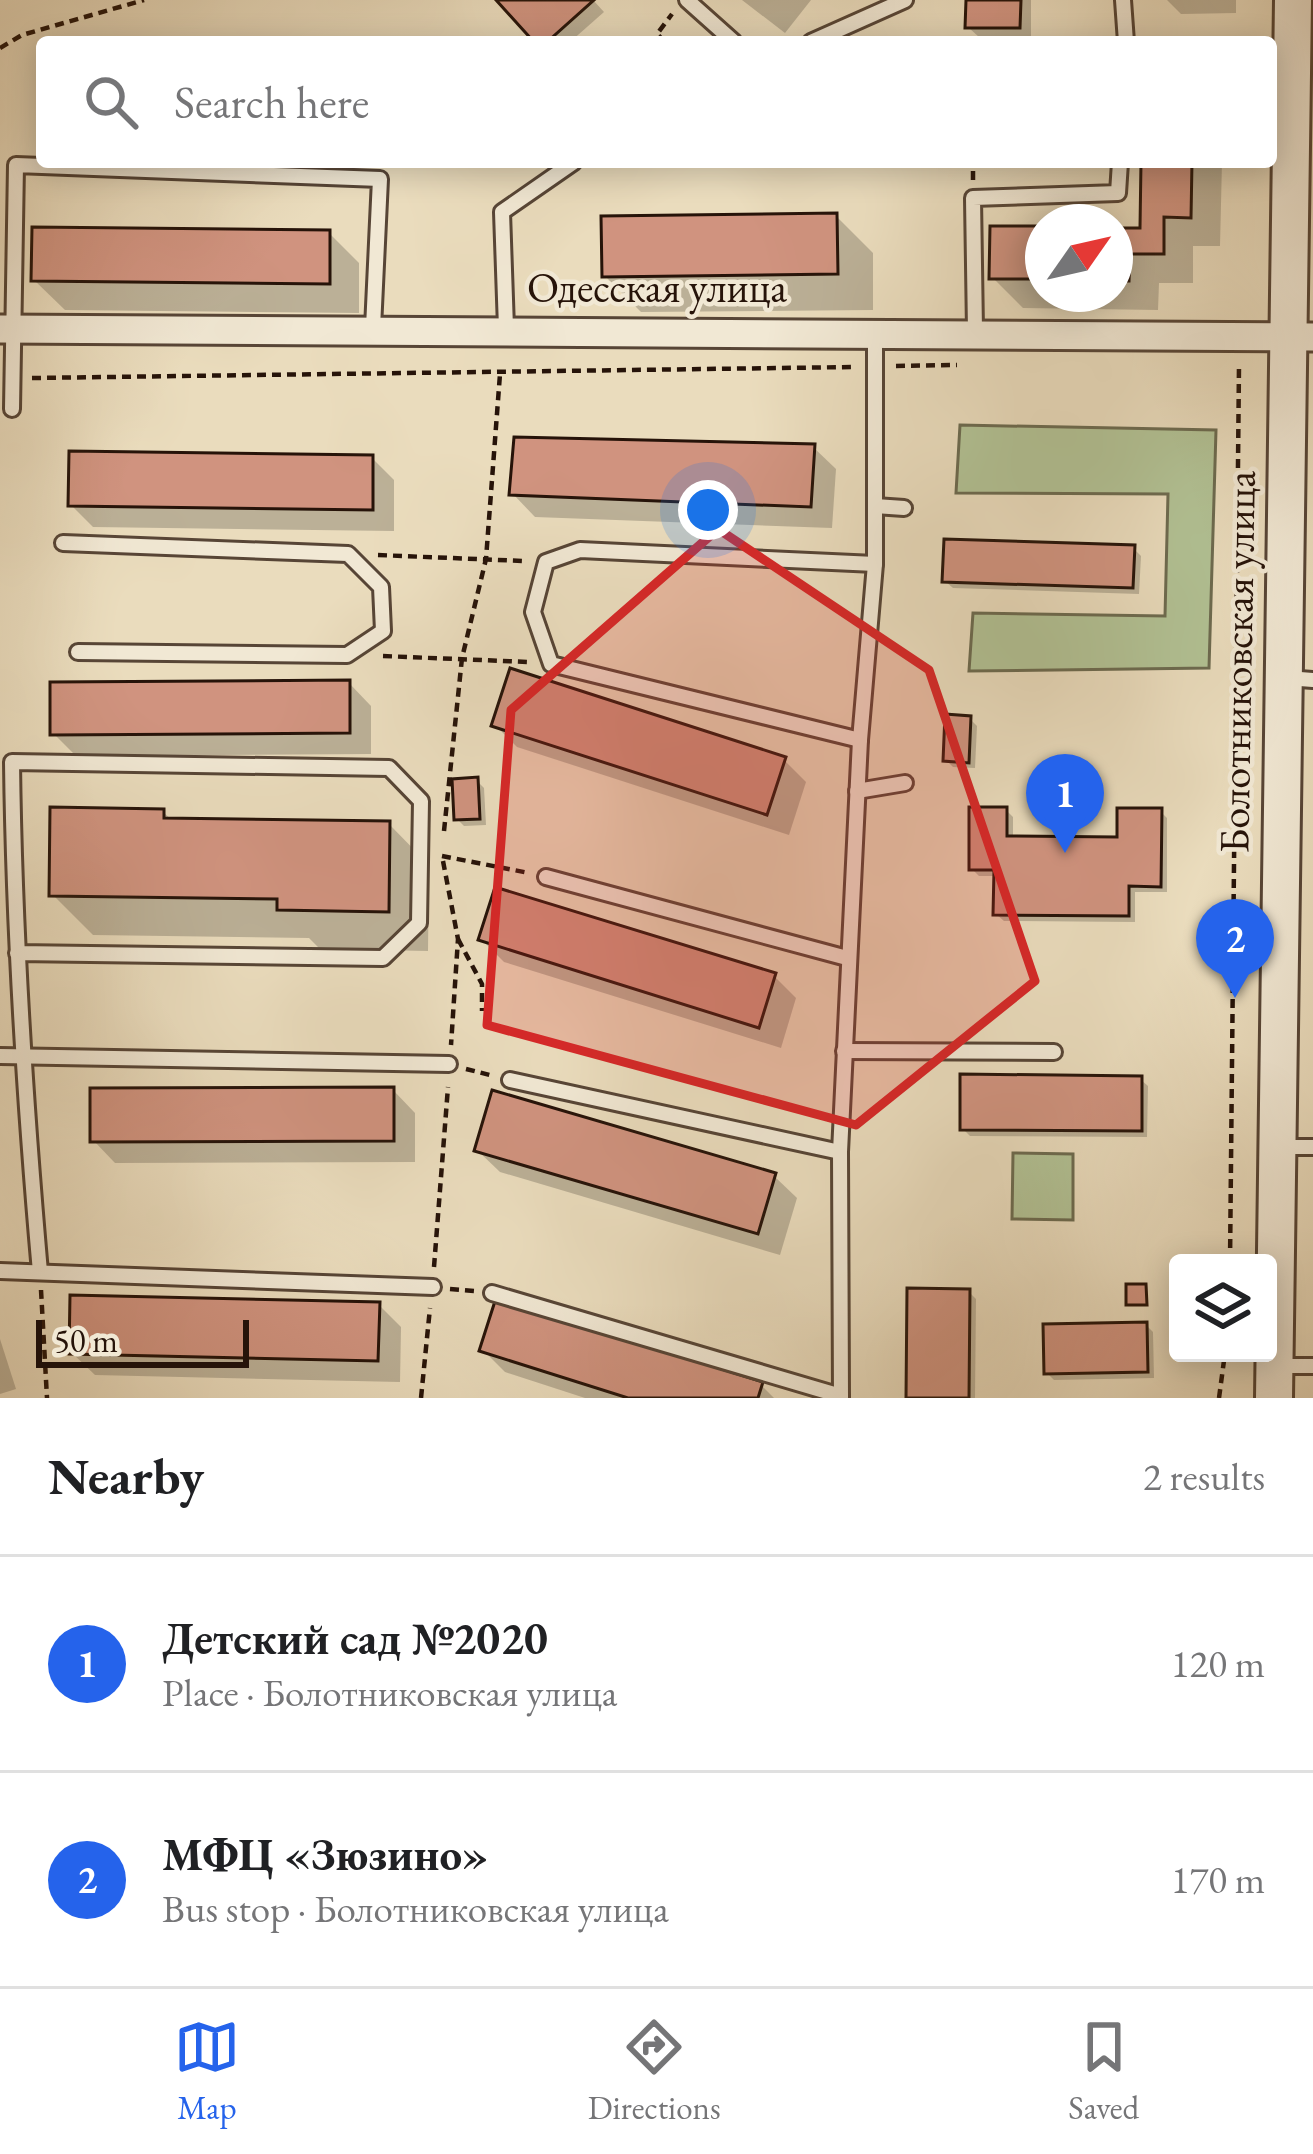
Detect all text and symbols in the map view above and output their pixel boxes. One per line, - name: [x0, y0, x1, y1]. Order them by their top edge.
- search box: [36, 36, 1277, 168]
- icon: search: [78, 69, 144, 135]
- text: Search here: [174, 73, 369, 131]
- north arrow: [1025, 204, 1133, 312]
- street label: Одесская улица: [527, 260, 787, 315]
- street label: Болотниковская улица: [1206, 470, 1268, 854]
- your location: [678, 480, 738, 540]
- pin: 1: [1026, 754, 1104, 853]
- pin: 2: [1196, 899, 1274, 998]
- map controls: [1169, 1254, 1277, 1362]
- button: layers: [1169, 1254, 1277, 1362]
- scale bar: [36, 1314, 249, 1367]
- text: 50 m: [54, 1319, 118, 1362]
- text: Nearby: [48, 1443, 204, 1509]
- text: 2 results: [1143, 1451, 1265, 1502]
- text: Детский сад №2020: [162, 1609, 548, 1667]
- text: 1: [77, 1638, 97, 1689]
- text: 120 m: [1171, 1638, 1265, 1689]
- text: Place · Болотниковская улица: [162, 1667, 617, 1718]
- text: МФЦ «Зюзино»: [162, 1825, 488, 1883]
- text: 2: [77, 1854, 97, 1905]
- text: 170 m: [1171, 1854, 1265, 1905]
- text: Bus stop · Болотниковская улица: [162, 1883, 669, 1934]
- tab: Map: [174, 2014, 240, 2129]
- tab: Directions: [588, 2014, 721, 2129]
- tab: Saved: [1068, 2014, 1139, 2129]

